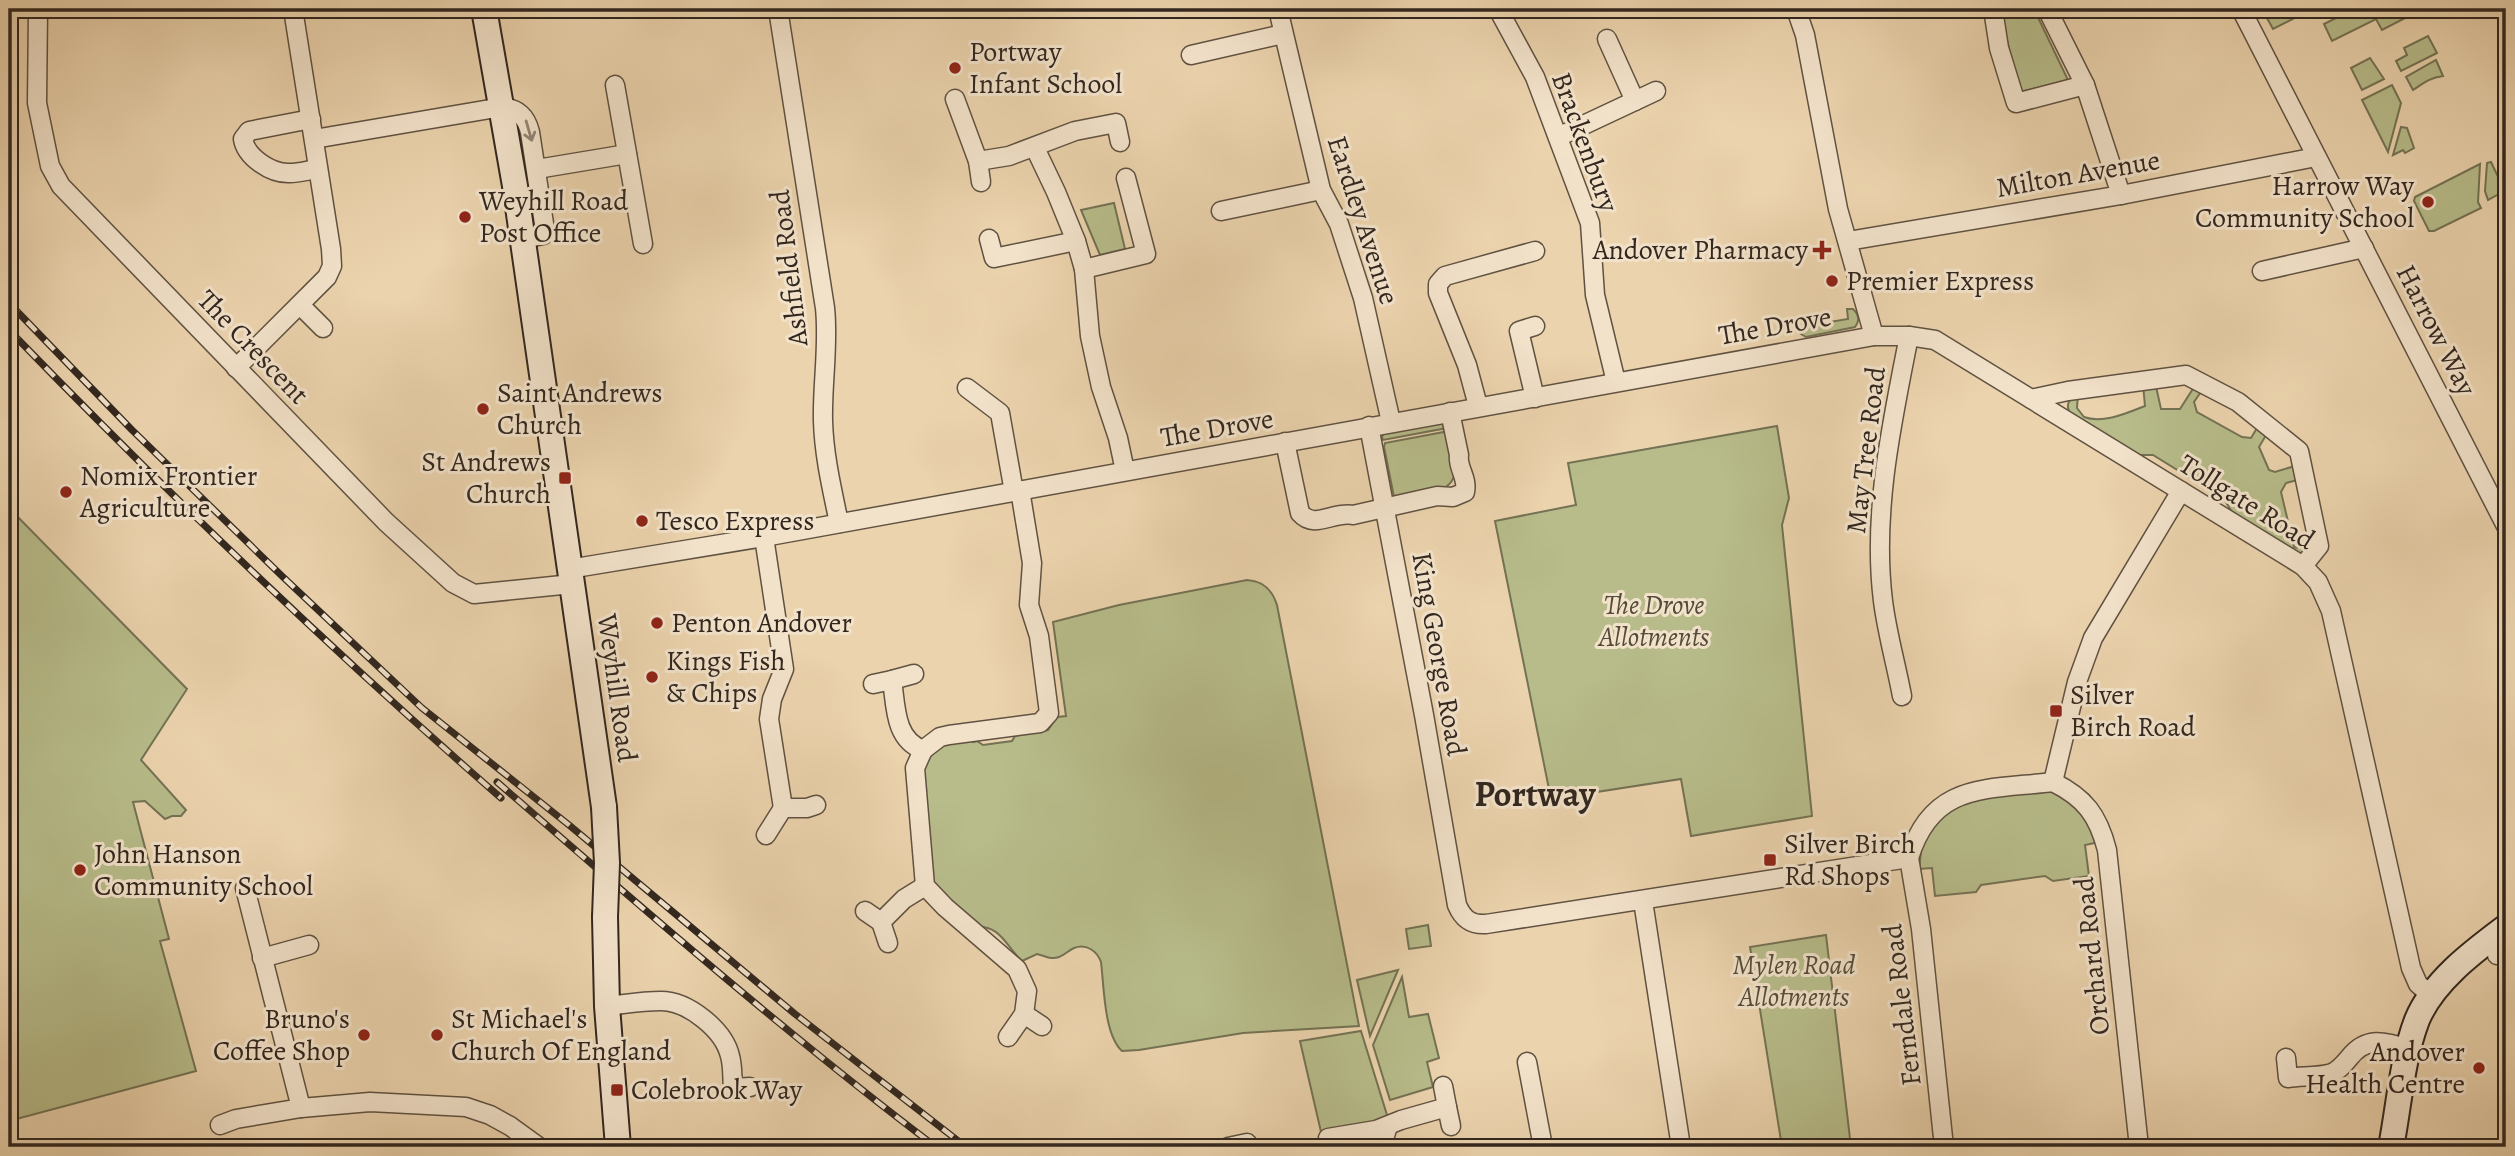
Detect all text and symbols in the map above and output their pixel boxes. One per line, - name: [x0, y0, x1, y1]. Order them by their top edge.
- place label: Portway Infant School: [969, 33, 1122, 103]
- marker: Portway Infant School: [947, 60, 963, 76]
- street label: Brackenbury: [1542, 67, 1628, 218]
- one-way arrow: [523, 119, 536, 141]
- street label: Eardley Avenue: [1318, 131, 1408, 309]
- street label: Milton Avenue: [1993, 141, 2163, 207]
- place label: Harrow Way Community School: [2195, 167, 2414, 237]
- place label: Weyhill Road Post Office: [478, 182, 629, 252]
- street label: Ashfield Road: [760, 187, 818, 349]
- marker: Harrow Way Community School: [2420, 194, 2436, 210]
- marker: Weyhill Road Post Office: [457, 209, 473, 225]
- place label: Andover Pharmacy: [1592, 231, 1809, 269]
- marker: Andover Pharmacy: [1814, 242, 1830, 258]
- street label: Harrow Way: [2387, 258, 2485, 403]
- place label: Premier Express: [1846, 262, 2034, 300]
- marker: Premier Express: [1824, 273, 1840, 289]
- street label: The Crescent: [189, 281, 317, 413]
- street label: The Drove: [1716, 297, 1834, 355]
- street label: May Tree Road: [1837, 363, 1895, 536]
- place label: Saint Andrews Church: [497, 374, 663, 444]
- street label: The Drove: [1158, 399, 1276, 457]
- marker: Saint Andrews Church: [475, 401, 491, 417]
- place label: St Andrews Church: [421, 443, 551, 513]
- street label: Tollgate Road: [2172, 445, 2323, 559]
- place label: Nomix Frontier Agriculture: [79, 457, 258, 527]
- marker: St Andrews Church: [557, 470, 573, 486]
- marker: Nomix Frontier Agriculture: [58, 484, 74, 500]
- place label: Tesco Express: [656, 502, 814, 540]
- marker: Tesco Express: [634, 513, 650, 529]
- street label: King George Road: [1402, 549, 1476, 760]
- park label: The Drove Allotments: [1597, 586, 1710, 656]
- place label: Penton Andover: [671, 604, 852, 642]
- street label: Weyhill Road: [588, 610, 646, 766]
- marker: Penton Andover: [649, 615, 665, 631]
- place label: Kings Fish & Chips: [666, 642, 786, 712]
- marker: Kings Fish & Chips: [644, 669, 660, 685]
- place label: Silver Birch Road: [2070, 676, 2196, 746]
- marker: Silver Birch Road: [2048, 703, 2064, 719]
- district label: Portway: [1475, 770, 1596, 818]
- place label: Silver Birch Rd Shops: [1784, 825, 1916, 895]
- place label: John Hanson Community School: [94, 835, 313, 905]
- marker: Silver Birch Rd Shops: [1762, 852, 1778, 868]
- marker: John Hanson Community School: [72, 862, 88, 878]
- street label: Orchard Road: [2065, 874, 2119, 1037]
- street label: Ferndale Road: [1873, 921, 1931, 1088]
- park label: Mylen Road Allotments: [1733, 946, 1856, 1016]
- place label: Bruno's Coffee Shop: [213, 1000, 350, 1070]
- place label: St Michael's Church Of England: [451, 1000, 672, 1070]
- marker: Bruno's Coffee Shop: [356, 1027, 372, 1043]
- marker: St Michael's Church Of England: [429, 1027, 445, 1043]
- place label: Andover Health Centre: [2305, 1033, 2465, 1103]
- marker: Andover Health Centre: [2471, 1060, 2487, 1076]
- place label: Colebrook Way: [631, 1071, 803, 1109]
- marker: Colebrook Way: [609, 1082, 625, 1098]

